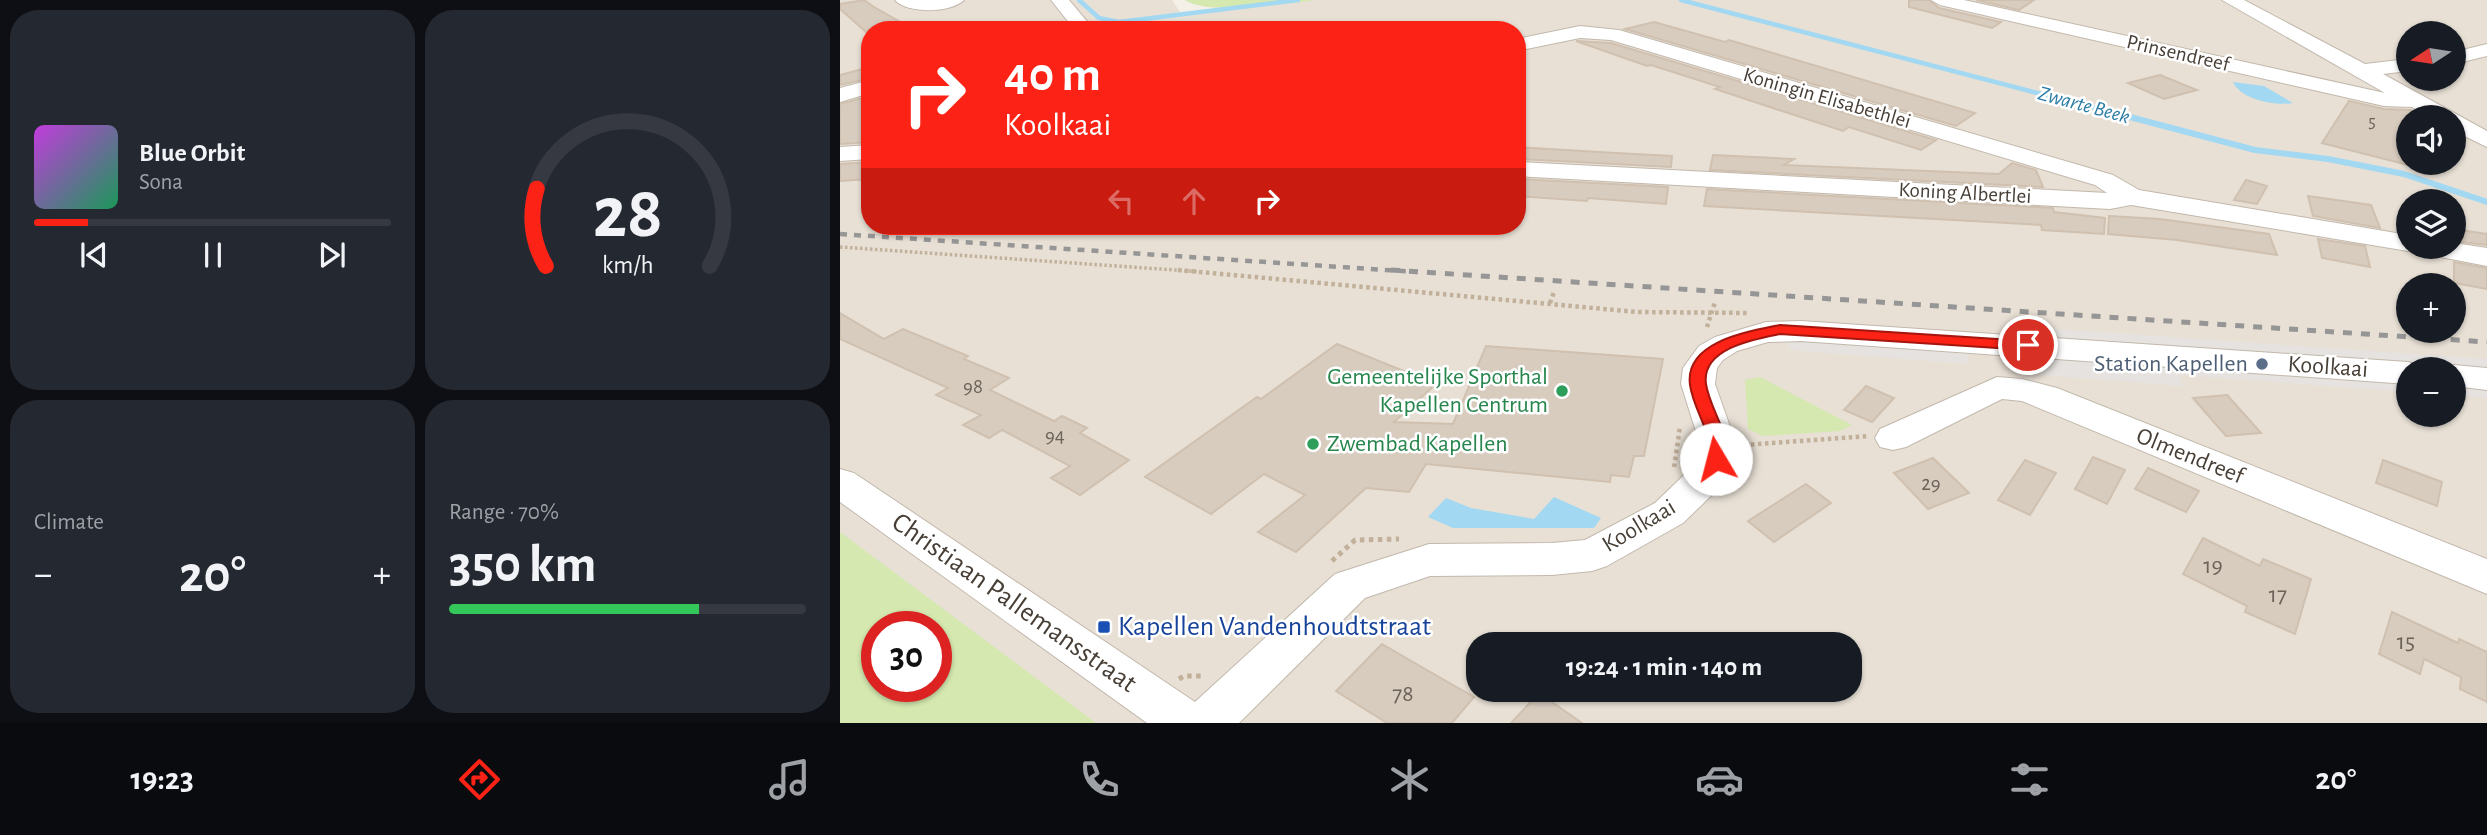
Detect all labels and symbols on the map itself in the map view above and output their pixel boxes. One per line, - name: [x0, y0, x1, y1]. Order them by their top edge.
- north arrow: [2396, 21, 2466, 91]
- street label: Prinsendreef: [2124, 31, 2233, 75]
- street label: Koningin Elisabethlei: [1741, 64, 1913, 132]
- water label: Zwarte Beek: [2036, 83, 2132, 127]
- house number: 5: [2368, 113, 2376, 131]
- street label: Koning Albertlei: [1898, 179, 2032, 207]
- pin: [1998, 315, 2058, 375]
- place label: Station Kapellen: [2094, 352, 2248, 376]
- street label: Koolkaai: [2287, 352, 2369, 382]
- marker: Station Kapellen: [2254, 356, 2270, 372]
- place label: Gemeentelijke Sporthal Kapellen Centrum: [1327, 365, 1548, 417]
- house number: 98: [963, 376, 983, 397]
- marker: Gemeentelijke Sporthal Kapellen Centrum: [1554, 383, 1570, 399]
- position arrow: [1679, 422, 1753, 496]
- street label: Olmendreef: [2133, 424, 2249, 489]
- house number: 94: [1045, 425, 1065, 446]
- place label: Zwembad Kapellen: [1327, 432, 1508, 456]
- marker: Zwembad Kapellen: [1305, 436, 1321, 452]
- house number: 29: [1921, 473, 1941, 494]
- street label: Koolkaai: [1598, 495, 1680, 557]
- street label: Christiaan Pallemansstraat: [887, 508, 1142, 698]
- house number: 19: [2203, 554, 2223, 578]
- house number: 17: [2269, 583, 2287, 607]
- speed limit sign: 30: [861, 611, 952, 702]
- place label: Kapellen Vandenhoudtstraat: [1118, 613, 1431, 641]
- marker: Kapellen Vandenhoudtstraat: [1096, 619, 1112, 635]
- house number: 15: [2397, 630, 2415, 654]
- house number: 78: [1392, 682, 1414, 706]

